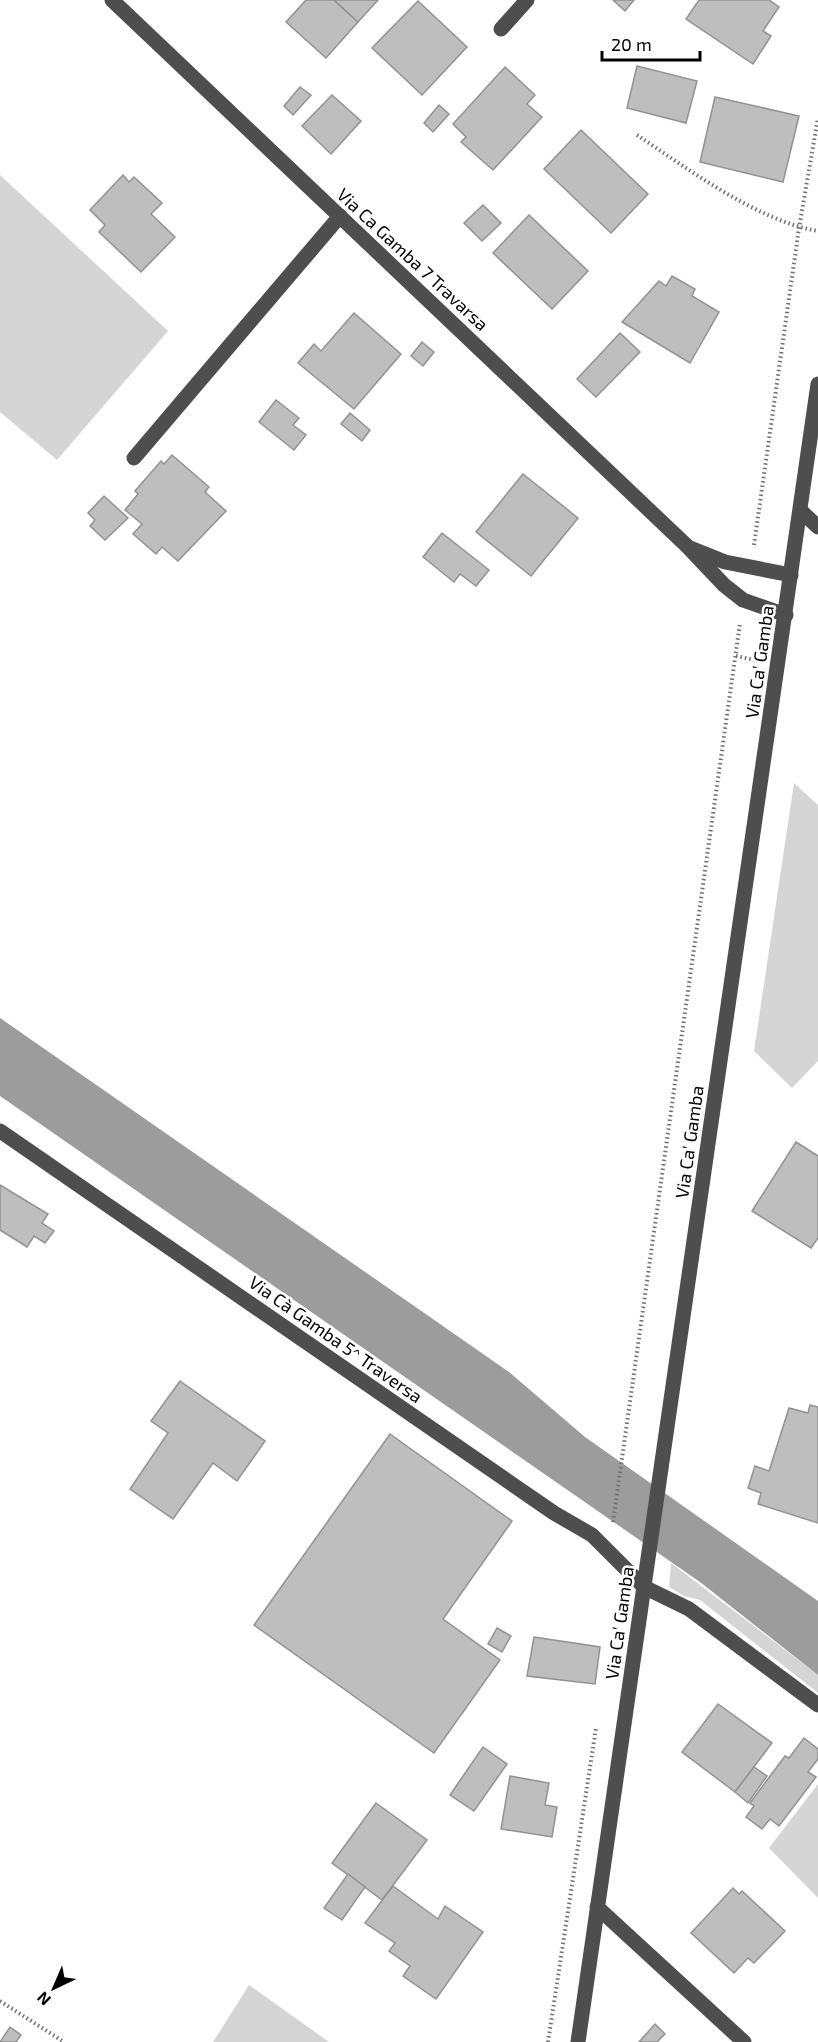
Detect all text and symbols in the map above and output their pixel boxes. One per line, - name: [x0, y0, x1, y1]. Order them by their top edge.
- scale bar: [602, 24, 700, 62]
- text: 20 m: [611, 33, 652, 55]
- street label: Via Ca Gamba 7 Travarsa: [333, 183, 493, 335]
- street label: Via Ca' Gamba: [740, 604, 778, 720]
- street label: Via Ca' Gamba: [670, 1084, 708, 1200]
- street label: Via Cà Gamba 5^ Traversa: [245, 1271, 427, 1407]
- street label: Via Ca' Gamba: [600, 1565, 638, 1681]
- north arrow: [24, 1958, 84, 2018]
- text: N: [32, 1988, 54, 2010]

